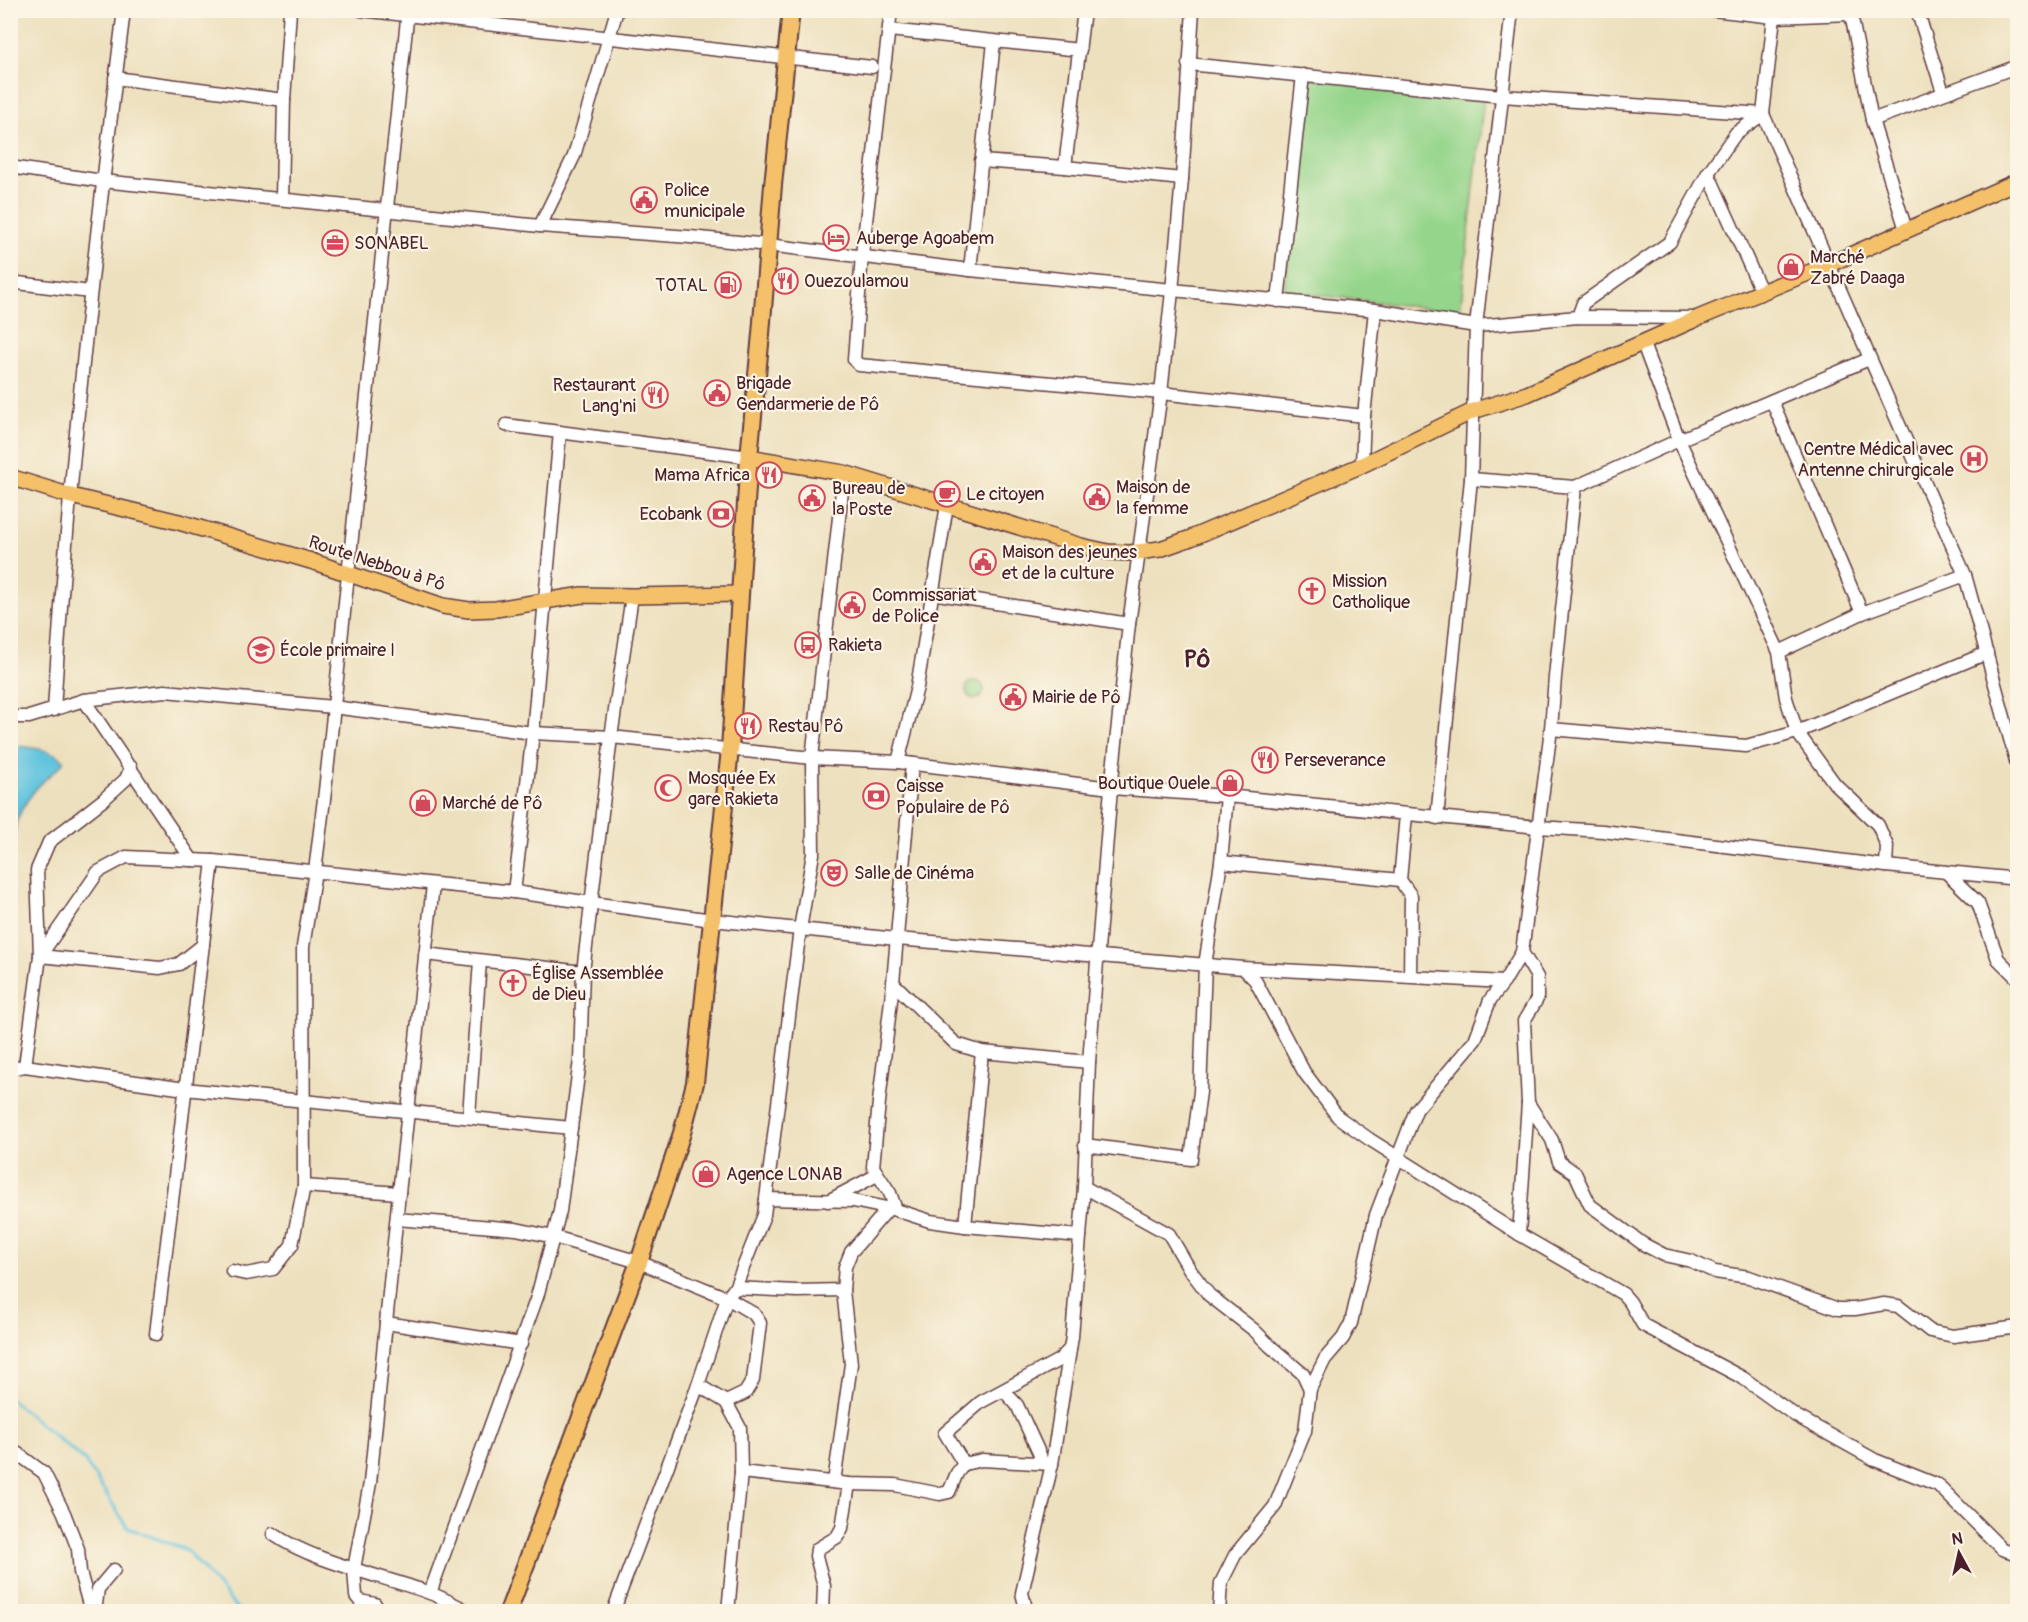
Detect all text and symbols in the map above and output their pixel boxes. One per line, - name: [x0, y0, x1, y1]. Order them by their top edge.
- place label: Police municipale: [664, 179, 745, 223]
- public building icon: Police municipale: [629, 185, 659, 215]
- hotel icon: Auberge Agoabem: [821, 223, 851, 253]
- place label: Auberge Agoabem: [856, 227, 994, 250]
- office icon: SONABEL: [320, 228, 350, 258]
- place label: SONABEL: [354, 232, 429, 255]
- place label: Marché Zabré Daaga: [1810, 246, 1905, 290]
- shop icon: Marché Zabré Daaga: [1776, 252, 1806, 282]
- restaurant icon: Ouezoulamou: [770, 266, 800, 296]
- fuel station icon: TOTAL: [713, 270, 743, 300]
- place label: Ouezoulamou: [804, 270, 909, 293]
- place label: TOTAL: [655, 274, 708, 297]
- place label: Brigade Gendarmerie de Pô: [736, 372, 879, 416]
- place label: Restaurant Lang'ni: [553, 374, 637, 418]
- public building icon: Brigade Gendarmerie de Pô: [702, 378, 732, 408]
- restaurant icon: Restaurant Lang'ni: [640, 380, 670, 410]
- place label: Centre Médical avec Antenne chirurgicale: [1798, 438, 1954, 482]
- hospital icon: Centre Médical avec Antenne chirurgicale: [1959, 444, 1989, 474]
- restaurant icon: Mama Africa: [754, 460, 784, 490]
- place label: Mama Africa: [654, 464, 750, 487]
- place label: Maison de la femme: [1116, 476, 1190, 520]
- place label: Bureau de la Poste: [832, 477, 905, 521]
- cafe icon: Le citoyen: [932, 479, 962, 509]
- public building icon: Maison de la femme: [1082, 482, 1112, 512]
- public building icon: Bureau de la Poste: [797, 483, 827, 513]
- place label: Le citoyen: [966, 483, 1044, 506]
- bank icon: Ecobank: [706, 499, 736, 529]
- place label: Ecobank: [639, 503, 702, 526]
- street label: Route Nebbou à Pô: [306, 531, 448, 596]
- place label: Maison des jeunes et de la culture: [1002, 541, 1137, 585]
- public building icon: Maison des jeunes et de la culture: [968, 547, 998, 577]
- place label: Mission Catholique: [1332, 570, 1410, 614]
- church icon: Mission Catholique: [1297, 576, 1327, 606]
- place label: Commissariat de Police: [872, 584, 977, 628]
- public building icon: Commissariat de Police: [837, 590, 867, 620]
- bus stop icon: Rakieta: [793, 630, 823, 660]
- place label: Rakieta: [828, 634, 882, 657]
- school or university icon: École primaire I: [246, 635, 276, 665]
- place label: École primaire I: [280, 639, 395, 662]
- district label: Pô: [1184, 645, 1210, 674]
- public building icon: Mairie de Pô: [998, 682, 1028, 712]
- place label: Mairie de Pô: [1032, 686, 1121, 709]
- restaurant icon: Restau Pô: [733, 711, 763, 741]
- place label: Restau Pô: [768, 715, 844, 738]
- restaurant icon: Perseverance: [1250, 745, 1280, 775]
- place label: Perseverance: [1284, 749, 1386, 772]
- place label: Mosquée Ex gare Rakieta: [688, 767, 778, 811]
- shop icon: Boutique Ouele: [1215, 768, 1245, 798]
- place label: Boutique Ouele: [1098, 772, 1210, 795]
- mosque icon: Mosquée Ex gare Rakieta: [653, 773, 683, 803]
- place label: Caisse Populaire de Pô: [896, 775, 1010, 819]
- bank icon: Caisse Populaire de Pô: [861, 781, 891, 811]
- shop icon: Marché de Pô: [408, 788, 438, 818]
- place label: Marché de Pô: [442, 792, 543, 815]
- theatre icon: Salle de Cinéma: [819, 858, 849, 888]
- place label: Salle de Cinéma: [854, 862, 974, 885]
- place label: Église Assemblée de Dieu: [532, 962, 664, 1006]
- church icon: Église Assemblée de Dieu: [498, 968, 528, 998]
- shop icon: Agence LONAB: [691, 1159, 721, 1189]
- place label: Agence LONAB: [726, 1163, 842, 1186]
- north arrow: [1929, 1523, 1989, 1583]
- text: N: [1950, 1528, 1964, 1550]

